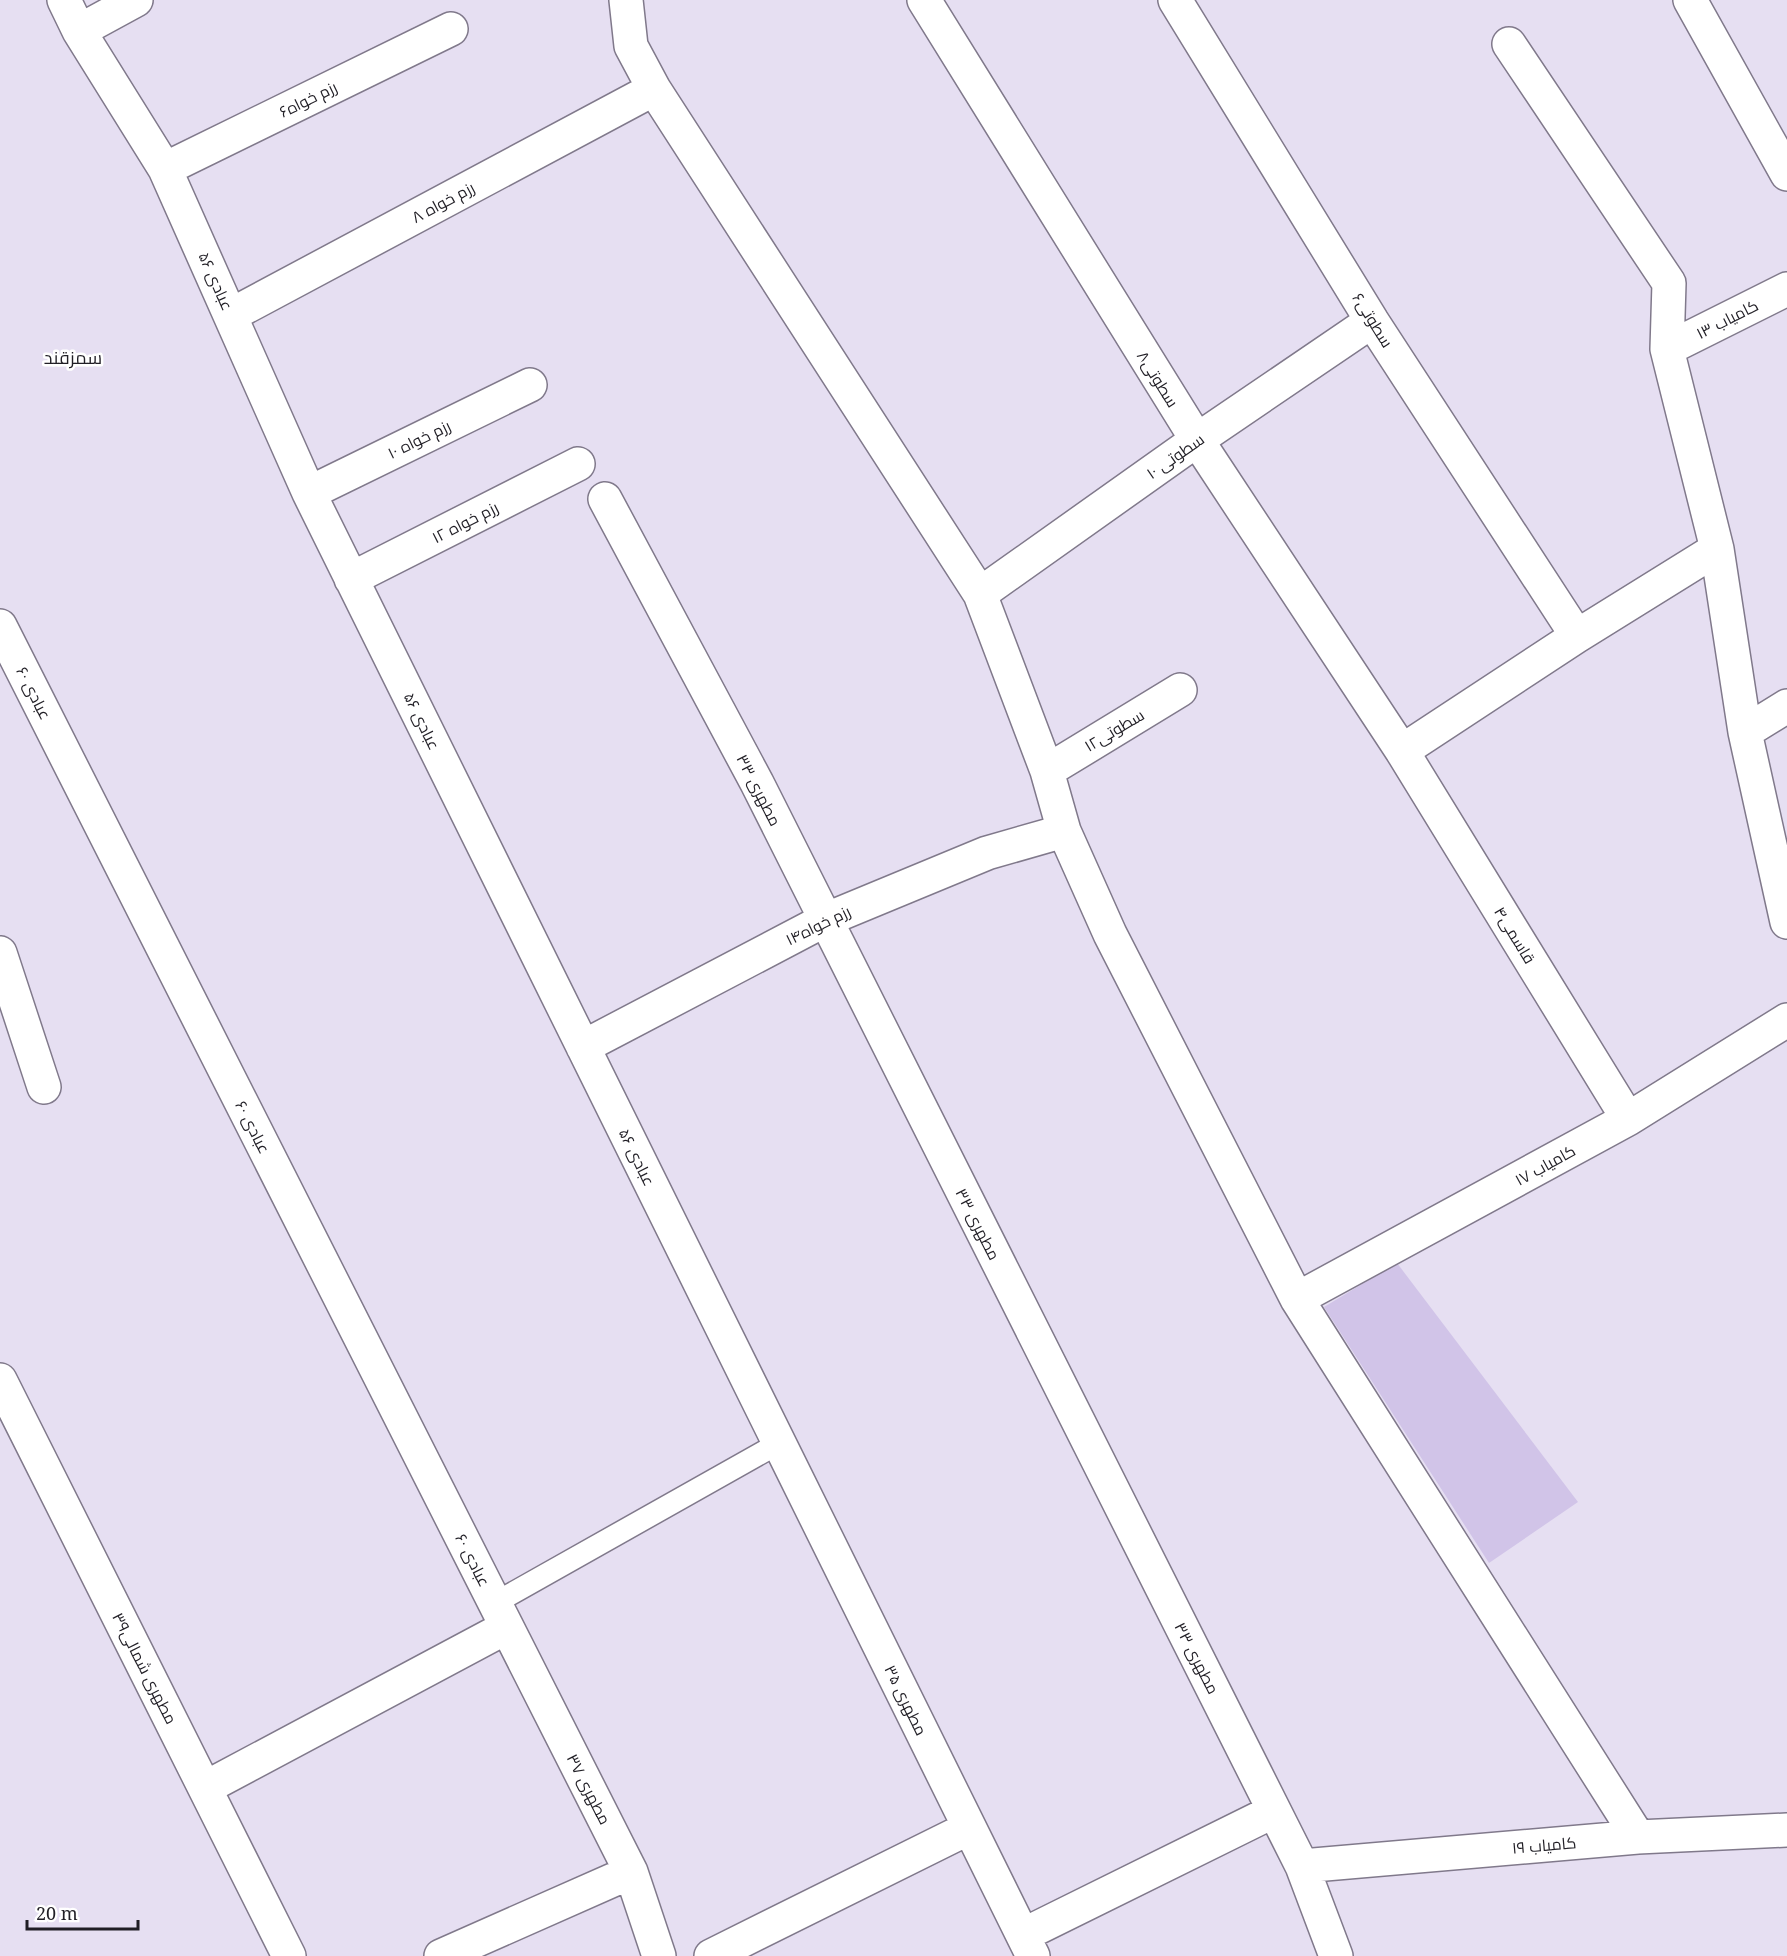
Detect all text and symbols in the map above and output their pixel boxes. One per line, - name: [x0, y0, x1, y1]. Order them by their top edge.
- street label: رزم خواه۶: [275, 76, 341, 123]
- street label: رزم خواه ۸: [408, 176, 479, 229]
- street label: عبادی ۵۶: [193, 248, 239, 314]
- street label: سطوتی۶: [1348, 288, 1398, 352]
- street label: کامیاب ۱۳: [1692, 294, 1762, 344]
- district label: سمزقند: [44, 345, 102, 369]
- street label: سطوتی۸: [1132, 347, 1184, 411]
- street label: رزم خواه ۱۰: [384, 414, 455, 465]
- street label: سطوتی ۱۰: [1142, 428, 1208, 484]
- street label: رزم خواه ۱۲: [428, 496, 502, 549]
- street label: عبادی ۶۰: [11, 663, 57, 723]
- street label: عبادی ۵۶: [399, 689, 445, 753]
- street label: سطوتی۱۲: [1080, 704, 1148, 756]
- street label: مطهری ۳۳: [732, 750, 786, 830]
- street label: رزم خواه۱۴: [782, 900, 855, 951]
- street label: قاسمی۴: [1489, 902, 1541, 968]
- street label: عبادی ۶۰: [230, 1097, 276, 1157]
- street label: عبادی ۵۶: [614, 1125, 660, 1189]
- street label: کامیاب ۱۷: [1511, 1139, 1579, 1191]
- street label: مطهری ۳۳: [951, 1184, 1005, 1264]
- street label: عبادی ۶۰: [450, 1530, 496, 1590]
- street label: مطهری شمالی۳۹: [107, 1608, 183, 1728]
- street label: مطهری ۳۳: [1170, 1618, 1224, 1698]
- street label: مطهری ۳۵: [880, 1661, 932, 1739]
- street label: مطهری ۳۷: [562, 1750, 616, 1828]
- street label: کامیاب ۱۹: [1511, 1831, 1577, 1859]
- scale bar: [27, 1893, 138, 1931]
- text: 20 m: [36, 1901, 78, 1925]

